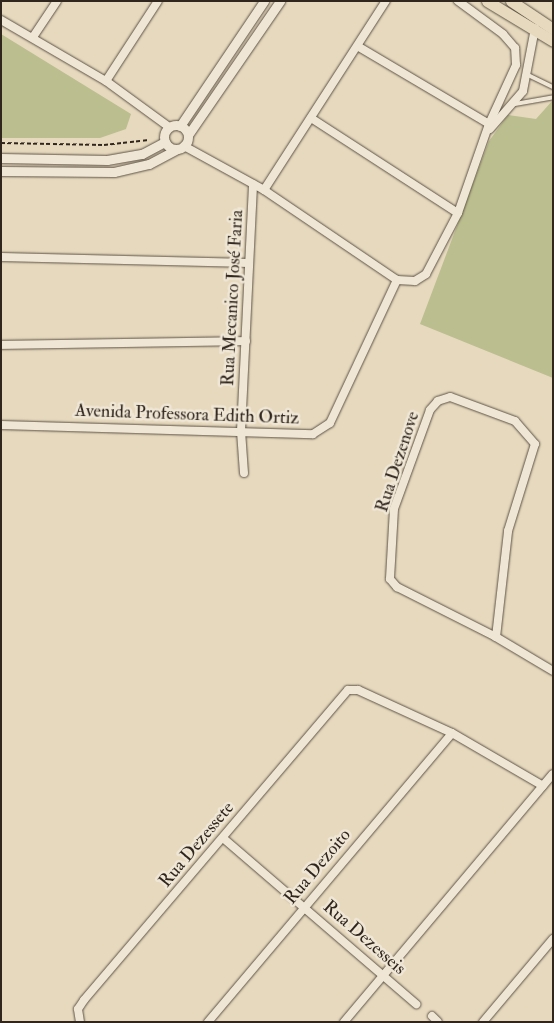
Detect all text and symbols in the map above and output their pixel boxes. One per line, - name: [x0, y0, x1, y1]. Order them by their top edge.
- street label: Rua Mecanico José Faria: [218, 209, 248, 387]
- street label: Avenida Professora Edith Ortiz: [75, 400, 299, 430]
- street label: Rua Dezenove: [372, 409, 424, 515]
- street label: Rua Dezessete: [155, 798, 239, 892]
- street label: Rua Dezoito: [280, 825, 356, 909]
- street label: Rua Dezesseis: [318, 896, 410, 980]

